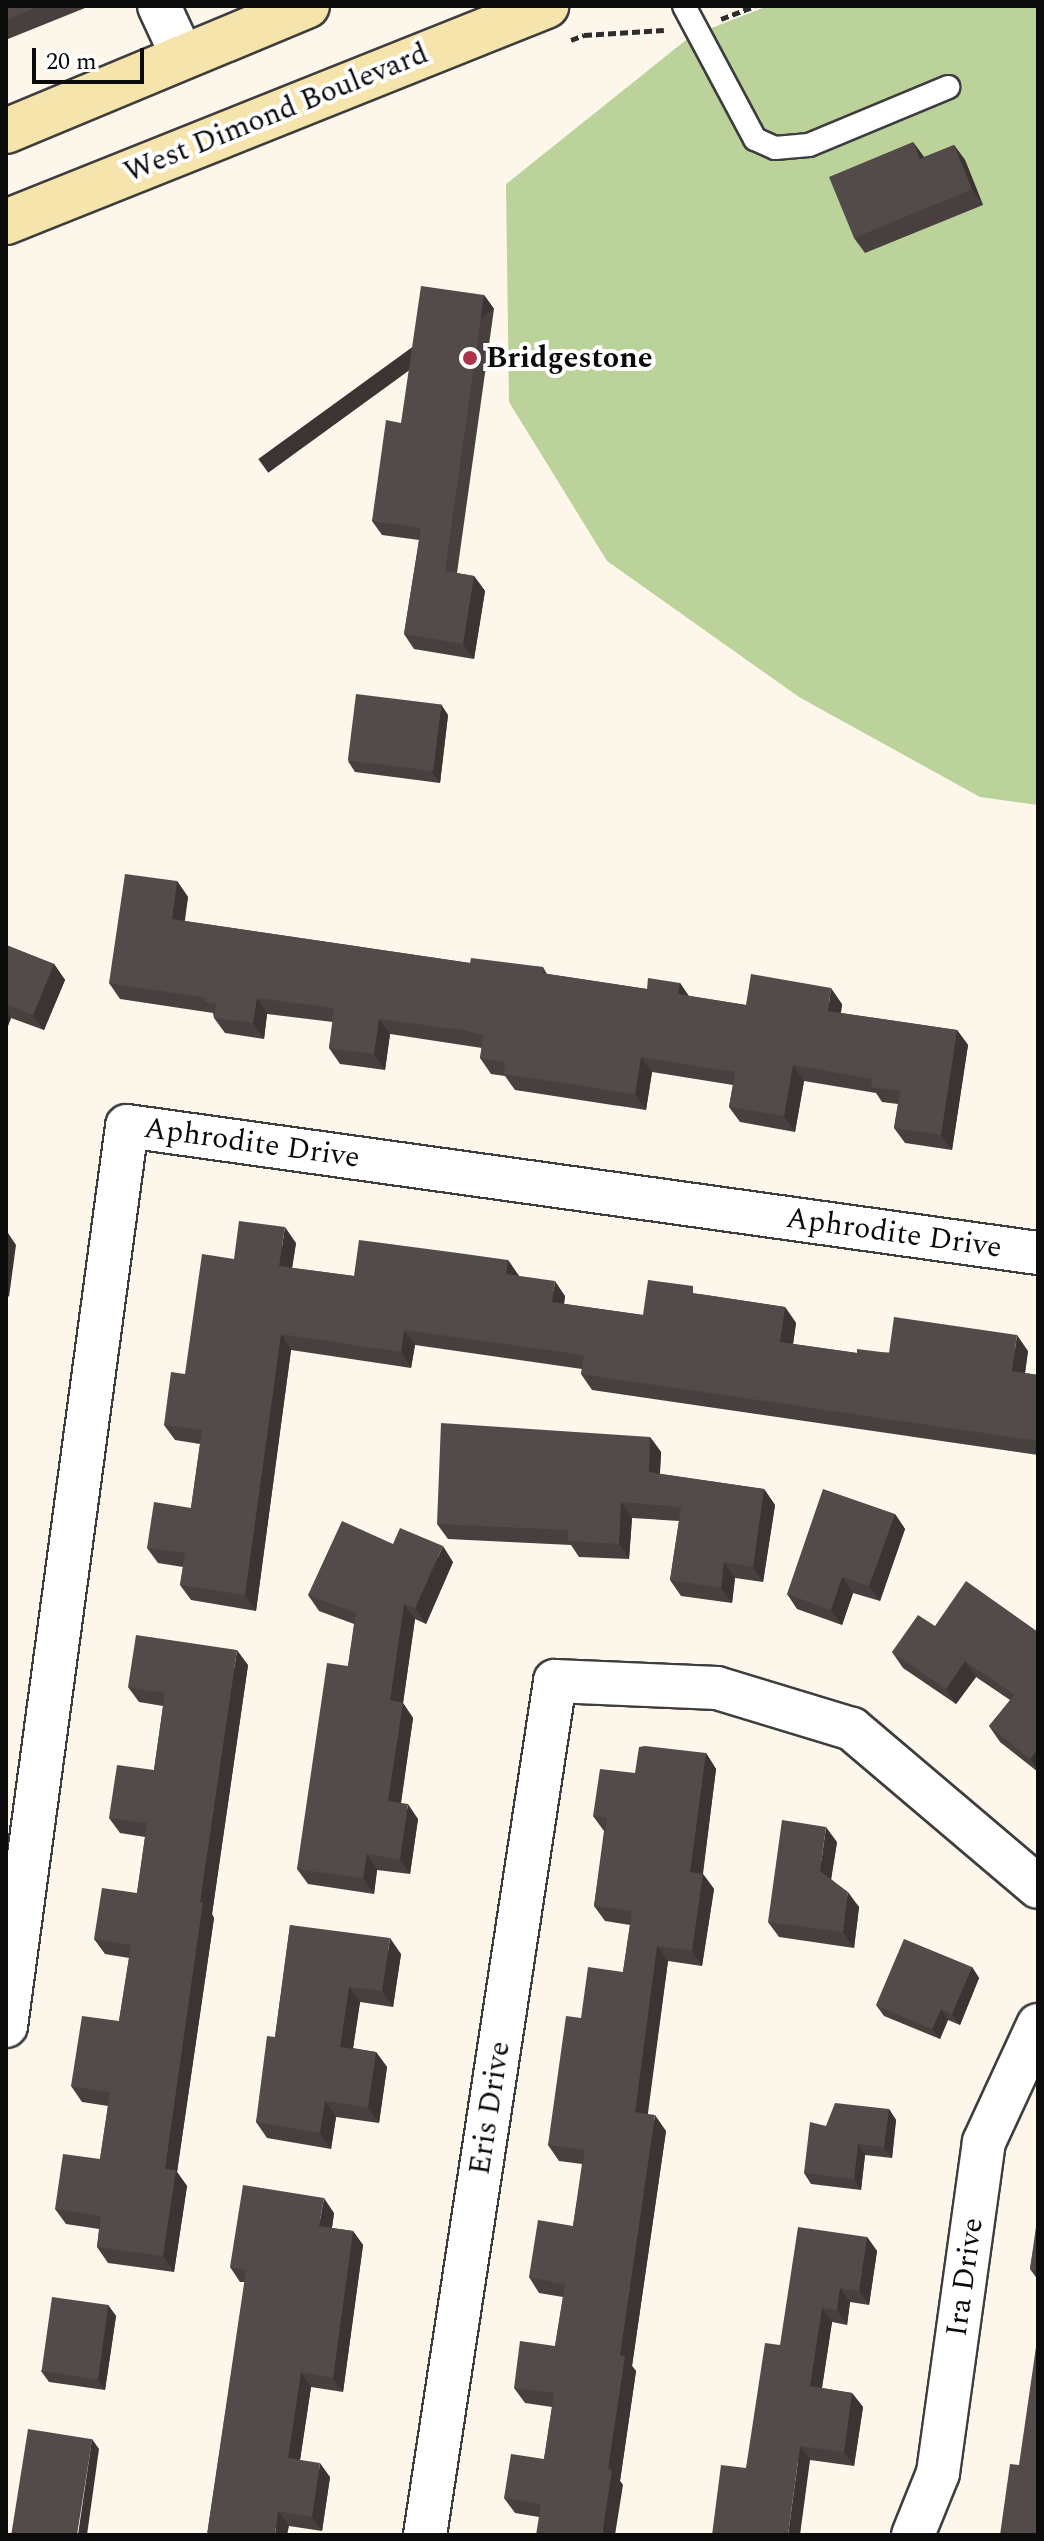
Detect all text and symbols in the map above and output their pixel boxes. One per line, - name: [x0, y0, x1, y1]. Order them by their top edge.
- scale bar: [36, 32, 148, 82]
- street label: West Dimond Boulevard: [119, 36, 433, 190]
- text: 20 m: [46, 44, 97, 80]
- place label: Bridgestone: [486, 340, 653, 376]
- marker: Bridgestone: [461, 349, 479, 367]
- street label: Aphrodite Drive: [142, 1110, 362, 1176]
- street label: Aphrodite Drive: [784, 1200, 1004, 1266]
- street label: Eris Drive: [462, 2039, 518, 2177]
- street label: Ira Drive: [939, 2215, 991, 2339]

